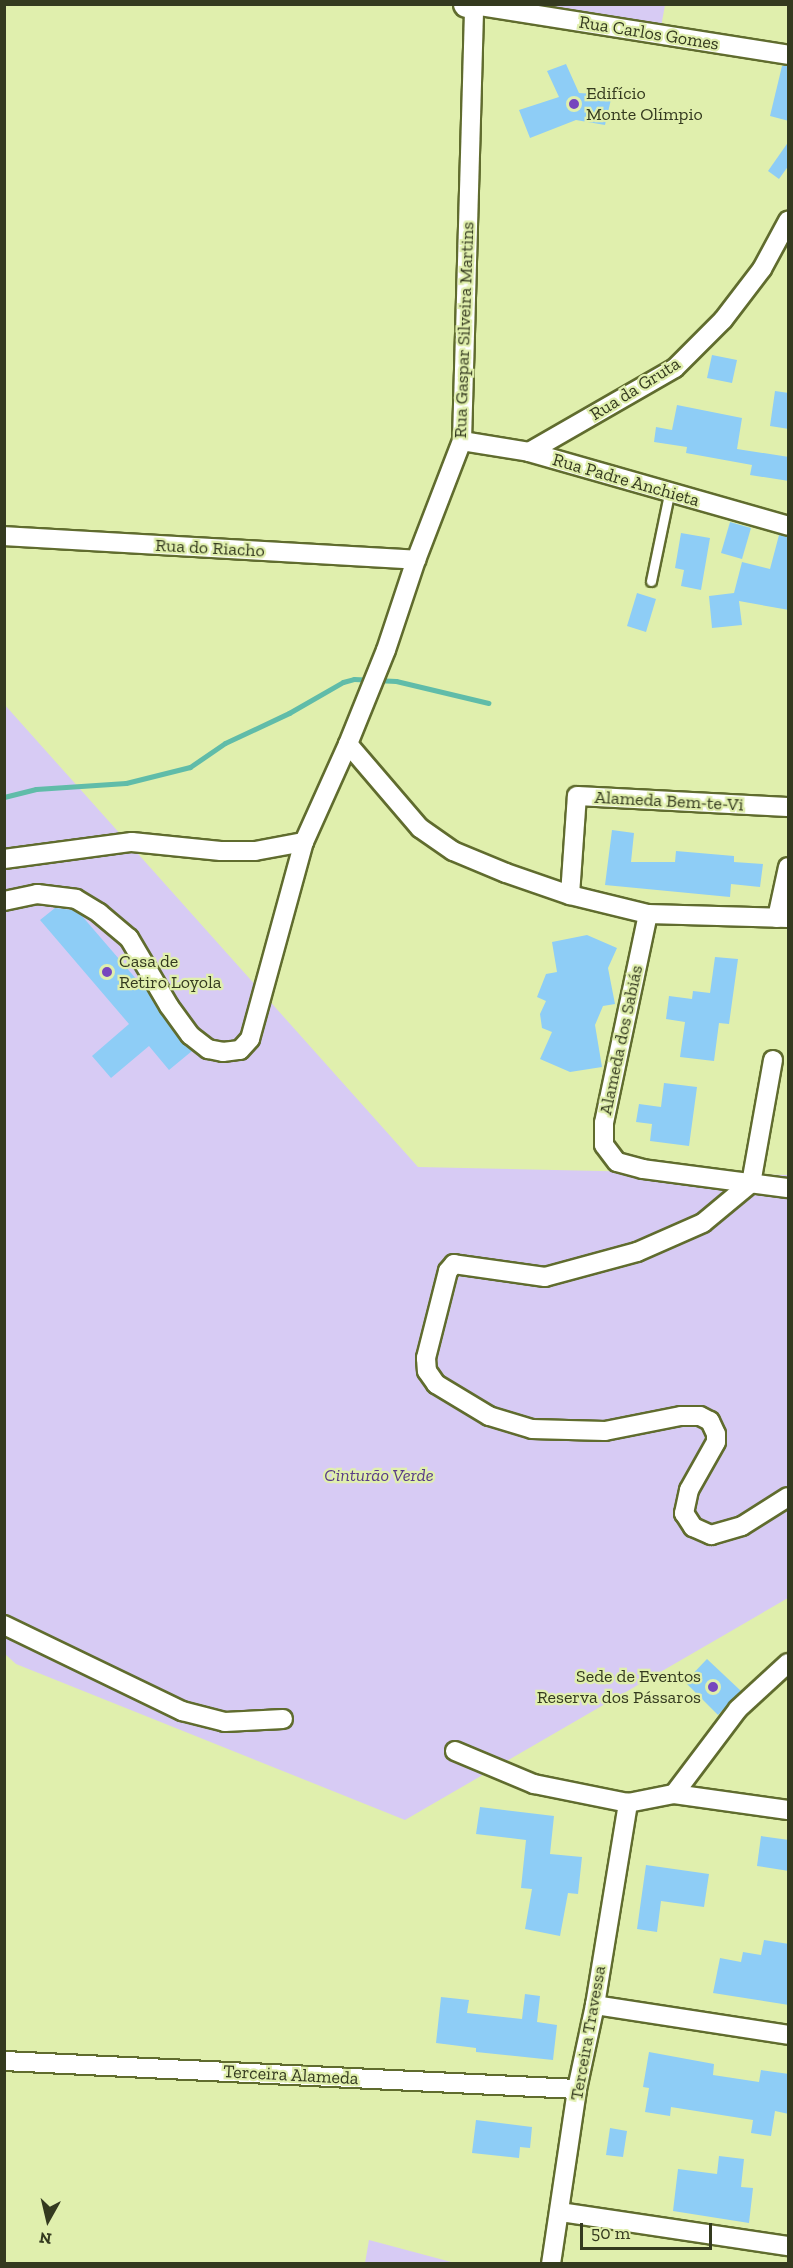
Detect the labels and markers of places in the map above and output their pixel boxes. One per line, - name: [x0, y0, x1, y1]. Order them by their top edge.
- place label: Edifício Monte Olímpio: [586, 83, 703, 125]
- marker: Edifício Monte Olímpio: [567, 97, 581, 111]
- place label: Casa de Retiro Loyola: [119, 951, 221, 994]
- marker: Casa de Retiro Loyola: [100, 965, 114, 979]
- place label: Sede de Eventos Reserva dos Pássaros: [537, 1666, 701, 1708]
- marker: Sede de Eventos Reserva dos Pássaros: [706, 1680, 720, 1694]

